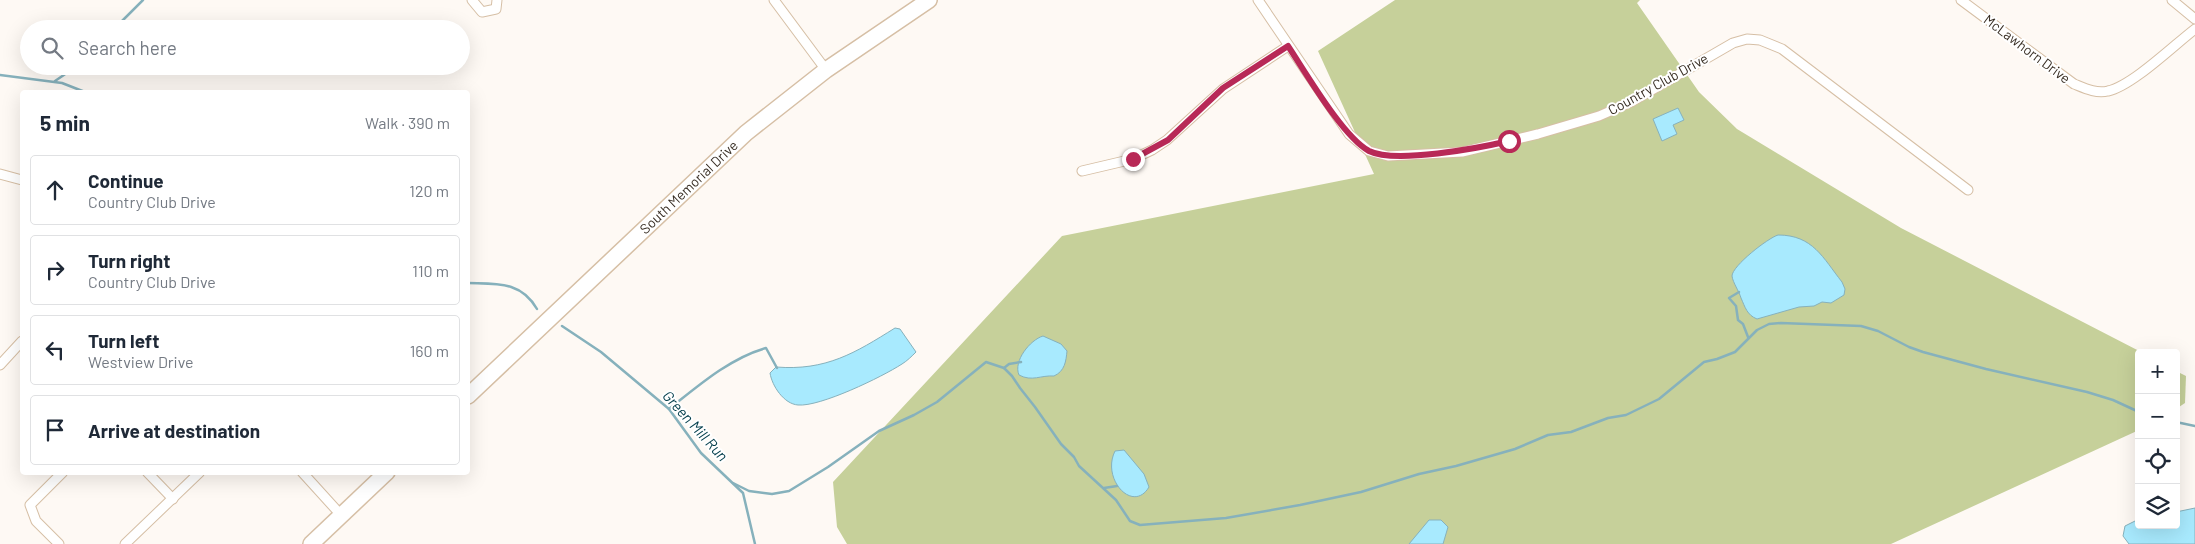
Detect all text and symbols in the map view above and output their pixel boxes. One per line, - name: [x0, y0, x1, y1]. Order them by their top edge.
- street label: McLawhorn Drive: [1981, 10, 2074, 87]
- search box: [20, 20, 470, 75]
- icon: search: [38, 34, 66, 62]
- text: Search here: [78, 36, 177, 59]
- street label: Country Club Drive: [1605, 49, 1711, 118]
- text: 5 min: [40, 110, 90, 135]
- text: Walk · 390 m: [365, 113, 450, 132]
- route start: [1498, 130, 1521, 153]
- street label: South Memorial Drive: [636, 136, 741, 237]
- route end: [1122, 148, 1145, 171]
- text: Continue: [88, 169, 164, 192]
- icon: ahead: [41, 176, 69, 204]
- text: 120 m: [409, 181, 449, 200]
- text: Country Club Drive: [88, 192, 216, 211]
- text: Turn right: [88, 249, 170, 272]
- icon: right: [41, 256, 69, 284]
- text: 110 m: [412, 261, 449, 280]
- text: Country Club Drive: [88, 272, 216, 291]
- text: Turn left: [88, 329, 159, 352]
- icon: left: [41, 336, 69, 364]
- text: 160 m: [410, 341, 449, 360]
- map controls: [2135, 349, 2180, 529]
- button: +: [2135, 349, 2180, 394]
- text: Westview Drive: [88, 352, 194, 371]
- water label: Green Mill Run: [659, 386, 732, 464]
- button: −: [2135, 394, 2180, 439]
- icon: arrive: [41, 416, 69, 444]
- text: Arrive at destination: [88, 419, 260, 442]
- button: locate: [2135, 439, 2180, 484]
- button: layers: [2135, 484, 2180, 529]

